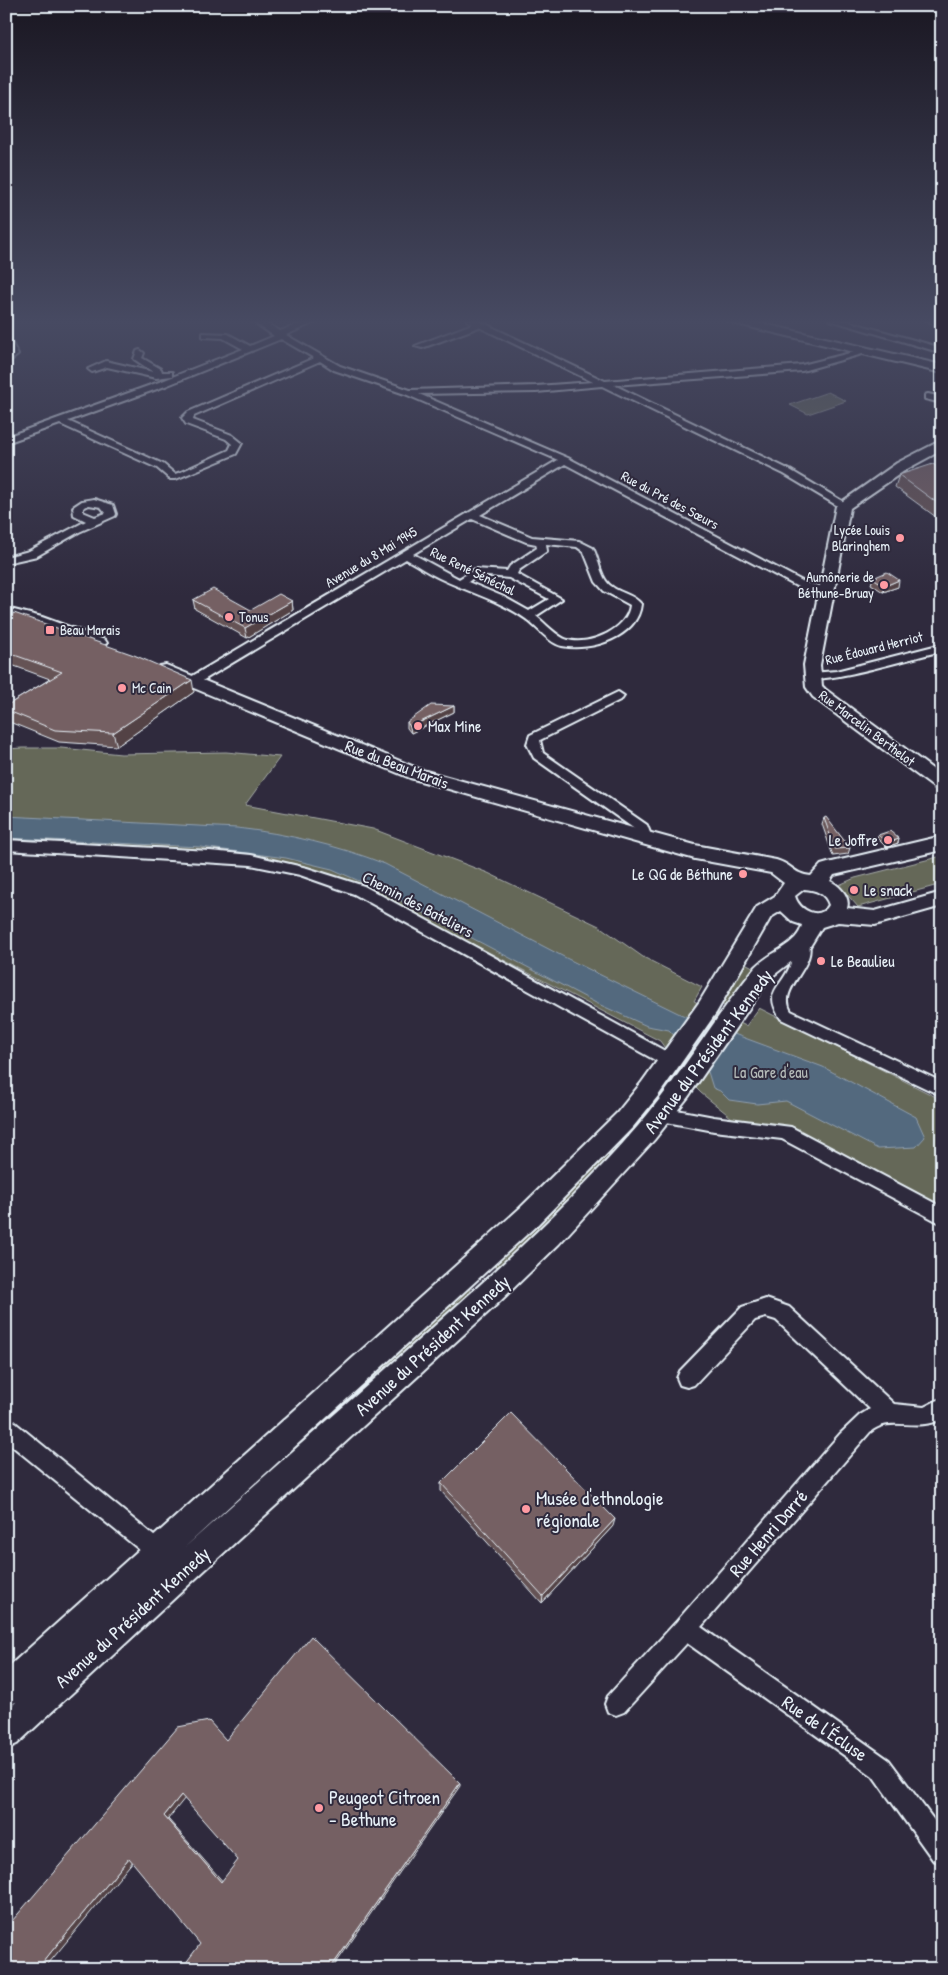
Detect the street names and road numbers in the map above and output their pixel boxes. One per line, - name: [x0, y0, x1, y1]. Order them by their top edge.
- street label: Rue du Pré des Sœurs: [618, 466, 722, 533]
- street label: Avenue du 8 Mai 1945: [321, 522, 420, 591]
- street label: Rue René Sénéchal: [428, 542, 519, 599]
- street label: Rue Édouard Herriot: [823, 626, 925, 669]
- street label: Rue Marcelin Berthelot: [815, 685, 919, 770]
- street label: Rue du Beau Marais: [342, 734, 452, 794]
- street label: Chemin des Bateliers: [359, 866, 477, 942]
- street label: Avenue du Président Kennedy: [638, 963, 778, 1139]
- street label: Avenue du Président Kennedy: [349, 1269, 515, 1421]
- street label: Rue Henri Darré: [723, 1483, 813, 1582]
- street label: Avenue du Président Kennedy: [49, 1541, 215, 1693]
- street label: Rue de l'Écluse: [777, 1689, 873, 1767]

